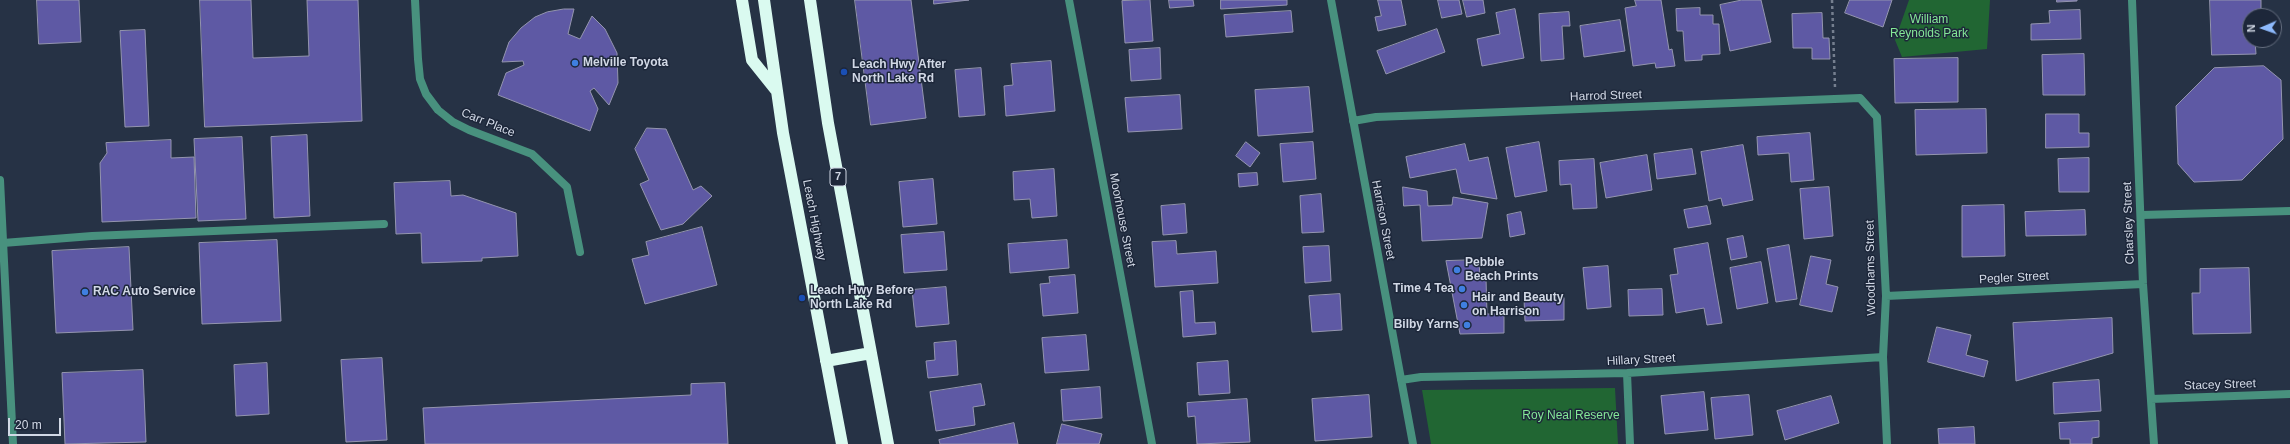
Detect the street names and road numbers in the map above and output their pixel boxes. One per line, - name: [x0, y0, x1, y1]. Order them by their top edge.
- street label: Harrod Street: [1570, 88, 1642, 104]
- street label: Carr Place: [459, 106, 517, 140]
- road number: 7: [830, 168, 846, 186]
- street label: Moorhouse Street: [1106, 172, 1138, 268]
- street label: Leach Highway: [799, 178, 829, 262]
- street label: Harrison Street: [1368, 179, 1398, 261]
- street label: Charsley Street: [2120, 181, 2138, 265]
- street label: Woodhams Street: [1863, 220, 1879, 316]
- street label: Pegler Street: [1979, 269, 2049, 287]
- street label: Hillary Street: [1606, 351, 1676, 369]
- street label: Stacey Street: [2184, 377, 2256, 393]

